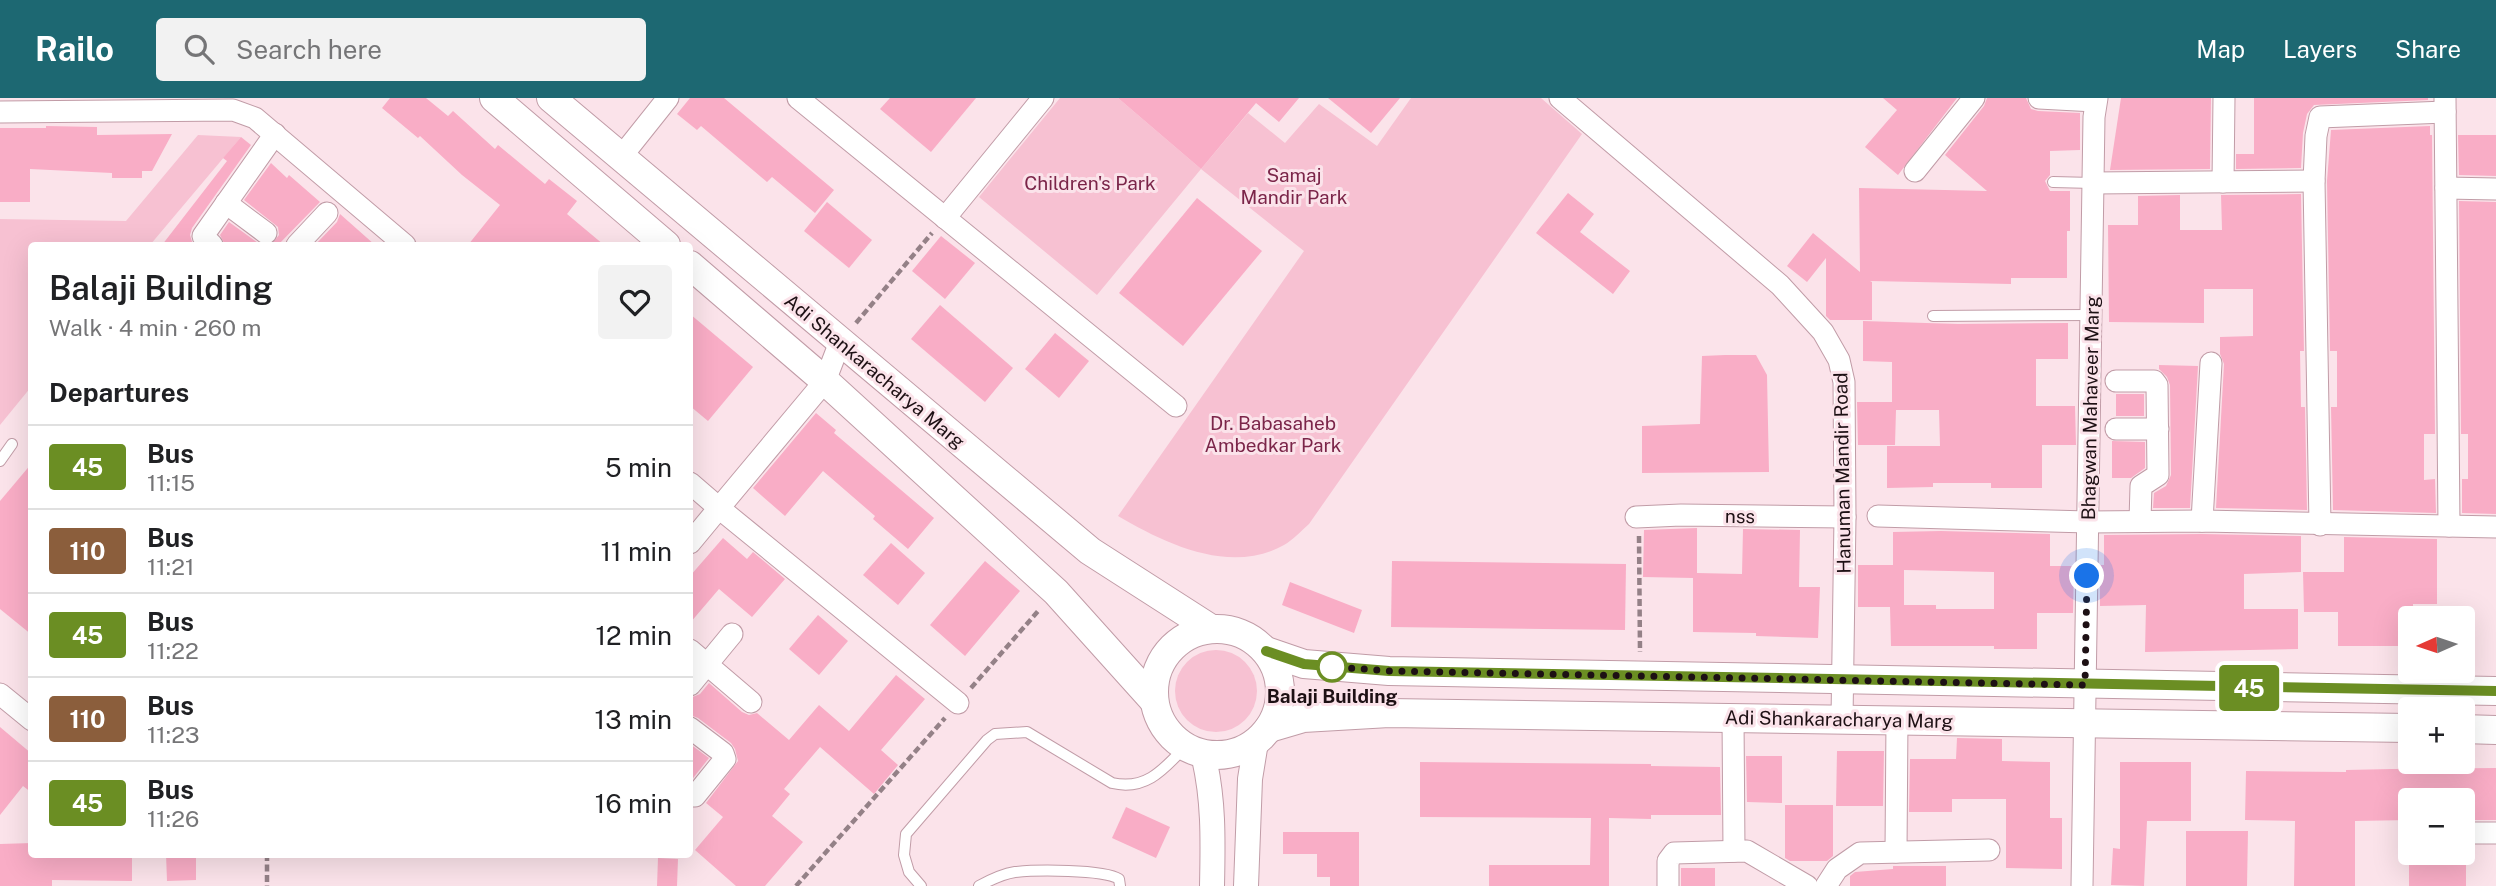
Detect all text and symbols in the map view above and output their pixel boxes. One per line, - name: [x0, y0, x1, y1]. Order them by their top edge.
- search box: [156, 18, 646, 81]
- text: Railo: [35, 30, 114, 68]
- icon: search: [180, 30, 218, 68]
- text: Search here: [236, 34, 382, 65]
- text: Map: [2196, 35, 2245, 63]
- text: Layers: [2283, 35, 2357, 63]
- text: Share: [2395, 35, 2461, 63]
- park label: Samaj Mandir Park: [1240, 164, 1348, 208]
- park label: Children's Park: [1024, 172, 1156, 194]
- button: heart: [598, 265, 672, 339]
- text: Balaji Building: [49, 269, 273, 307]
- street label: Adi Shankaracharya Marg: [781, 289, 970, 453]
- street label: Bhagwan Mahaveer Marg: [2077, 296, 2103, 520]
- text: Walk · 4 min · 260 m: [49, 314, 262, 341]
- street label: Hanuman Mandir Road: [1829, 372, 1855, 574]
- text: Departures: [49, 377, 189, 408]
- park label: Dr. Babasaheb Ambedkar Park: [1205, 412, 1342, 456]
- text: Bus: [147, 438, 194, 469]
- text: 5 min: [605, 452, 672, 483]
- text: 45: [72, 453, 103, 481]
- text: 11:15: [147, 469, 195, 496]
- street label: nss: [1725, 505, 1755, 527]
- text: Bus: [147, 522, 194, 553]
- text: 11 min: [600, 536, 672, 567]
- text: 110: [69, 537, 106, 565]
- text: 11:21: [147, 553, 194, 580]
- your location: [2069, 558, 2104, 593]
- text: Bus: [147, 606, 194, 637]
- north arrow: [2398, 606, 2474, 682]
- map controls: [2398, 606, 2475, 865]
- text: 12 min: [596, 620, 672, 651]
- text: 45: [72, 621, 103, 649]
- text: 11:22: [147, 637, 199, 664]
- marker: Balaji Building: [1317, 652, 1347, 682]
- line badge: 45: [2218, 665, 2280, 711]
- text: 45: [2233, 674, 2265, 702]
- place label: Balaji Building: [1267, 685, 1397, 707]
- text: Bus: [147, 690, 194, 721]
- button: +: [2398, 697, 2475, 774]
- text: 13 min: [595, 704, 672, 735]
- text: 110: [69, 705, 106, 733]
- street label: Adi Shankaracharya Marg: [1725, 706, 1953, 732]
- text: 11:23: [147, 721, 200, 748]
- text: Bus: [147, 774, 194, 805]
- text: 16 min: [595, 788, 672, 819]
- button: −: [2398, 788, 2475, 865]
- text: 45: [72, 789, 103, 817]
- text: 11:26: [147, 805, 199, 832]

